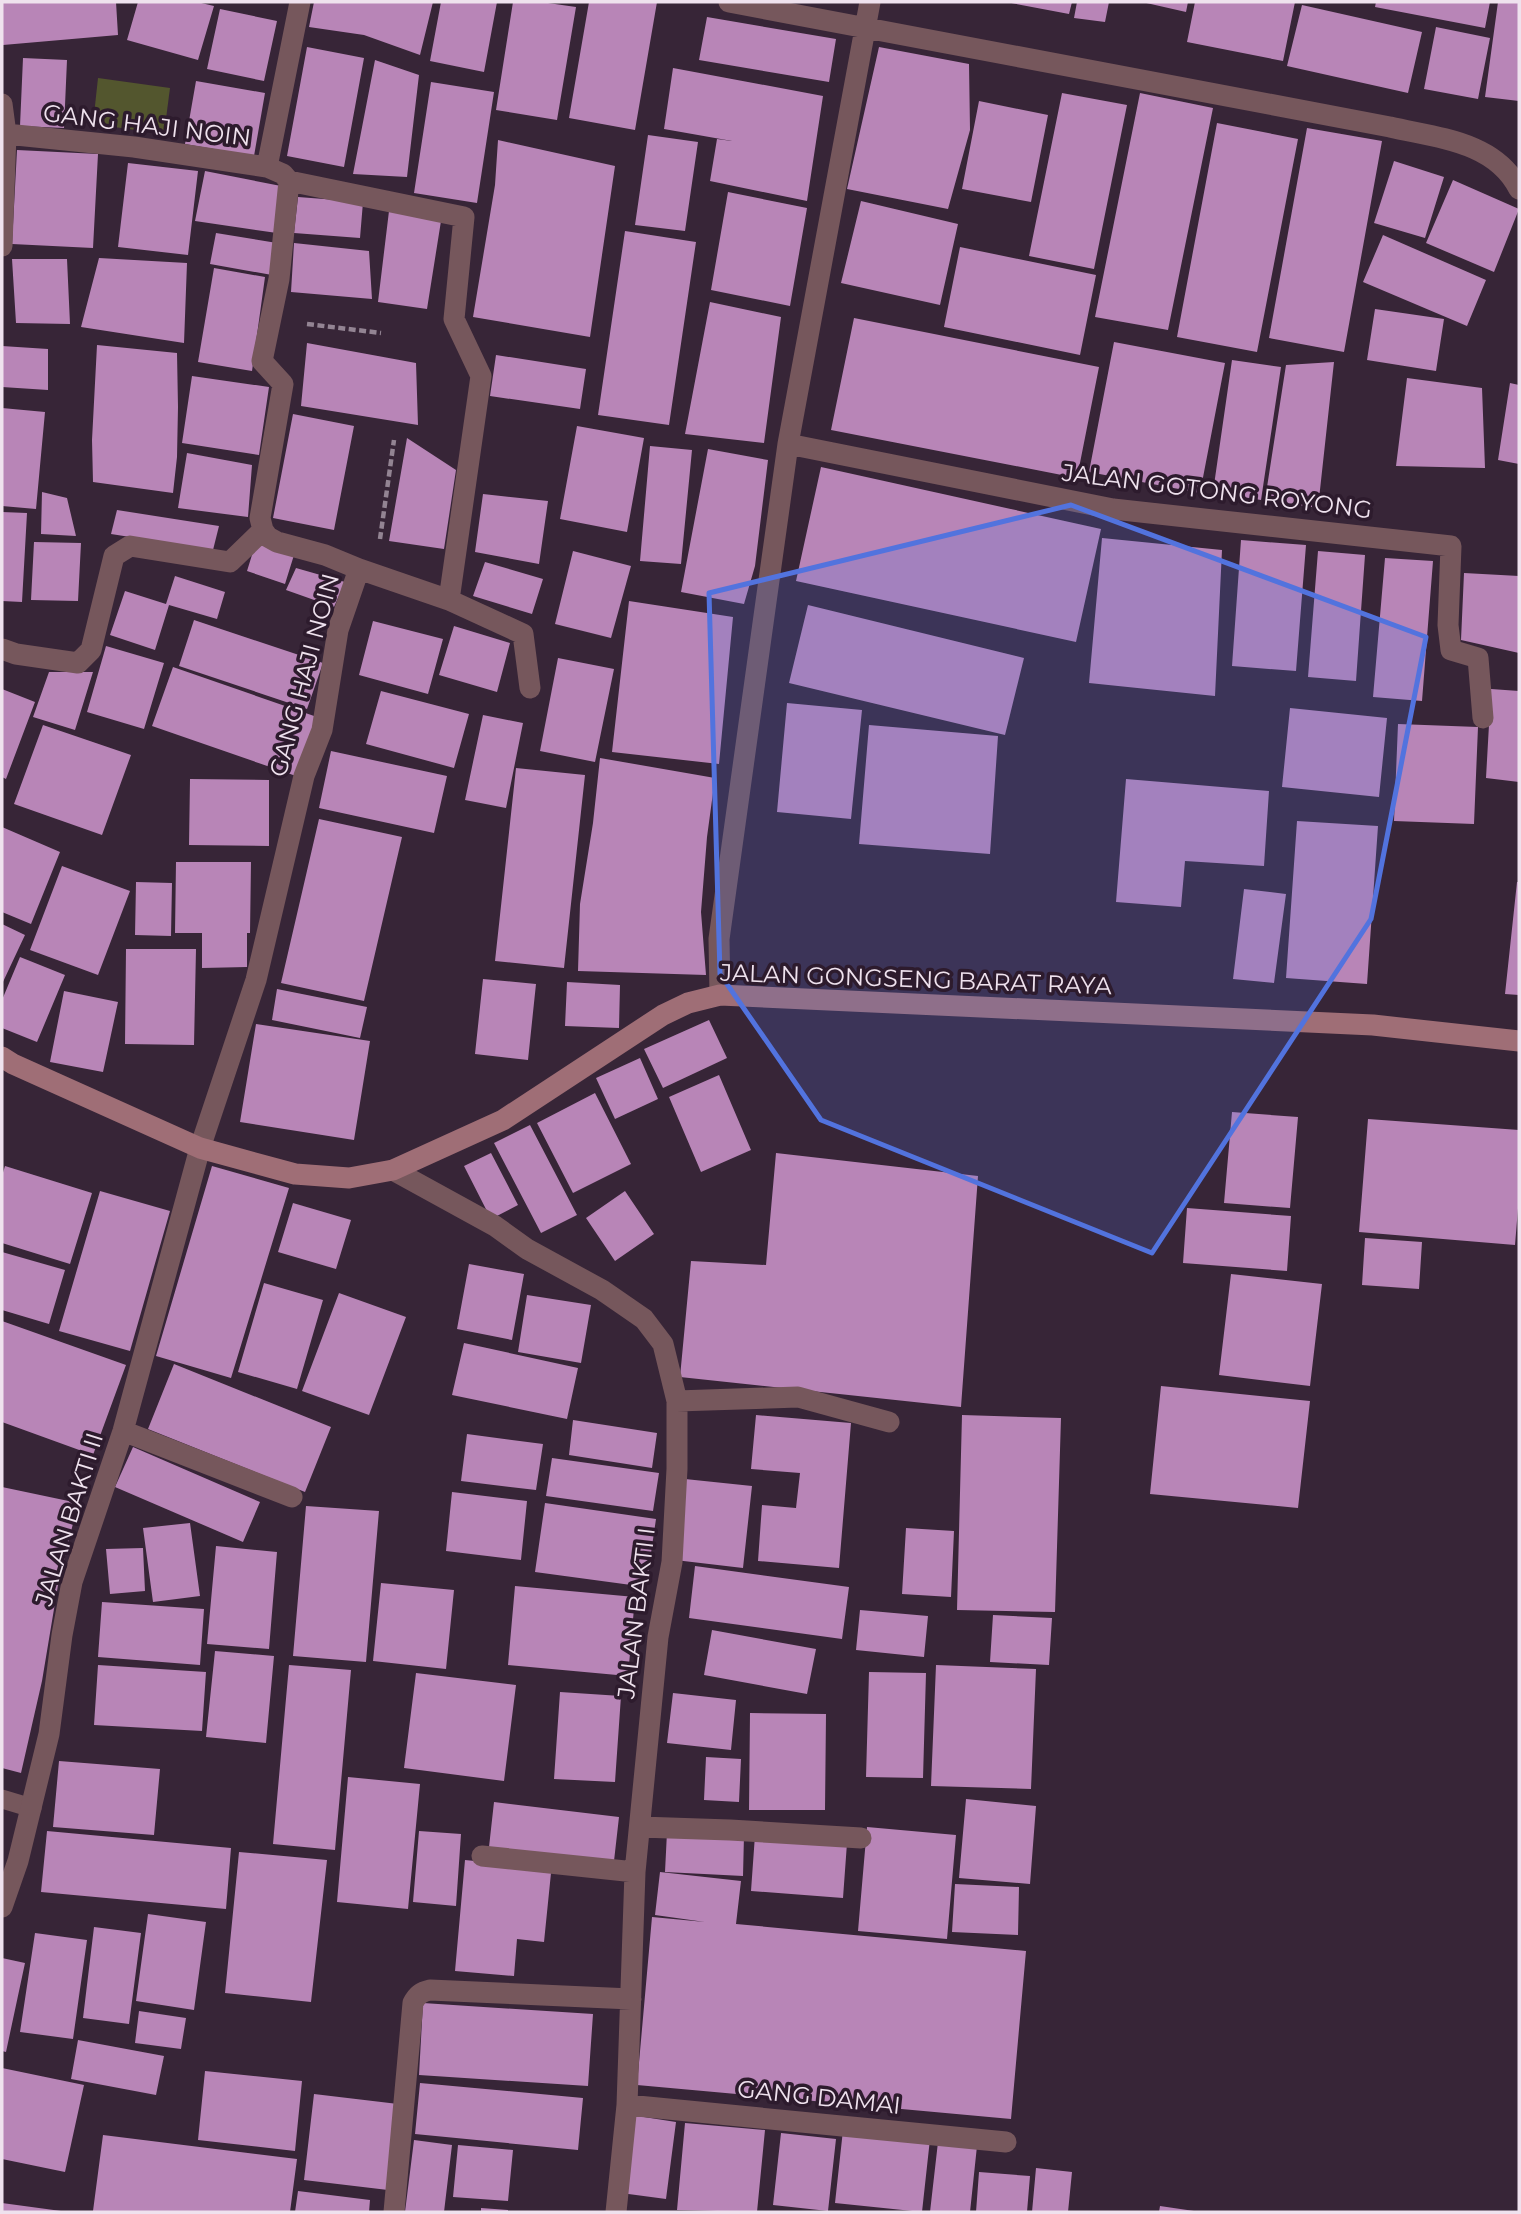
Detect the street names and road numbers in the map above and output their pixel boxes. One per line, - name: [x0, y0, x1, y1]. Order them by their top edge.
- street label: GANG HAJI NOIN: [41, 98, 253, 152]
- street label: JALAN GOTONG ROYONG: [1059, 457, 1374, 524]
- street label: GANG HAJI NOIN: [263, 570, 345, 780]
- street label: JALAN GONGSENG BARAT RAYA: [719, 958, 1113, 1000]
- street label: JALAN BAKTI II: [29, 1429, 109, 1610]
- street label: JALAN BAKTI I: [611, 1526, 661, 1701]
- street label: GANG DAMAI: [736, 2074, 902, 2120]

